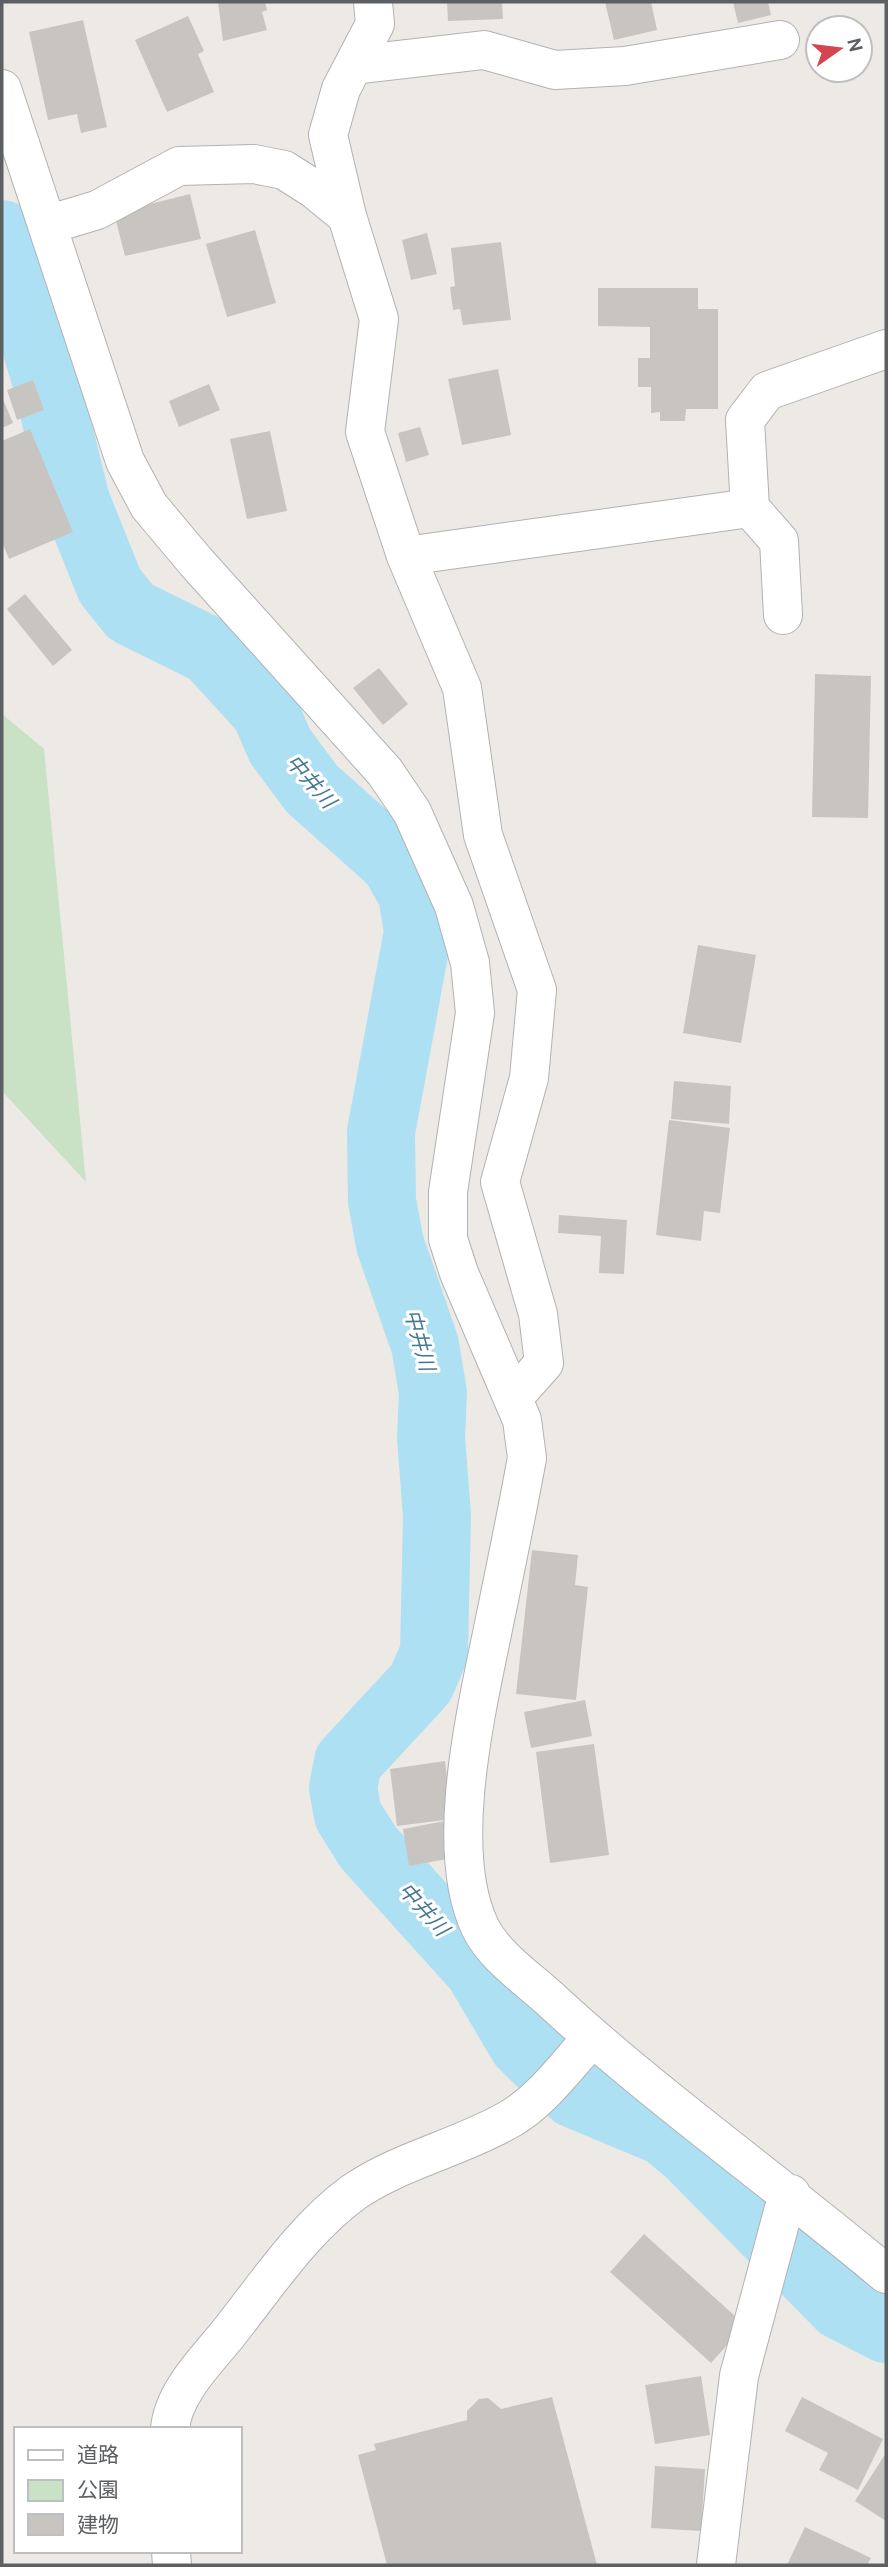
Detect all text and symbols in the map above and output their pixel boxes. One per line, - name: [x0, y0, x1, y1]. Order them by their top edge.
- north arrow: [804, 14, 874, 84]
- text: N: [842, 36, 868, 54]
- water label: 中井川: [281, 749, 342, 814]
- water label: 中井川: [400, 1306, 441, 1376]
- water label: 中井川: [394, 1877, 456, 1942]
- legend: [14, 2427, 242, 2553]
- text: 道路: [77, 2442, 119, 2467]
- text: 公園: [77, 2477, 119, 2502]
- text: 建物: [77, 2512, 119, 2537]

